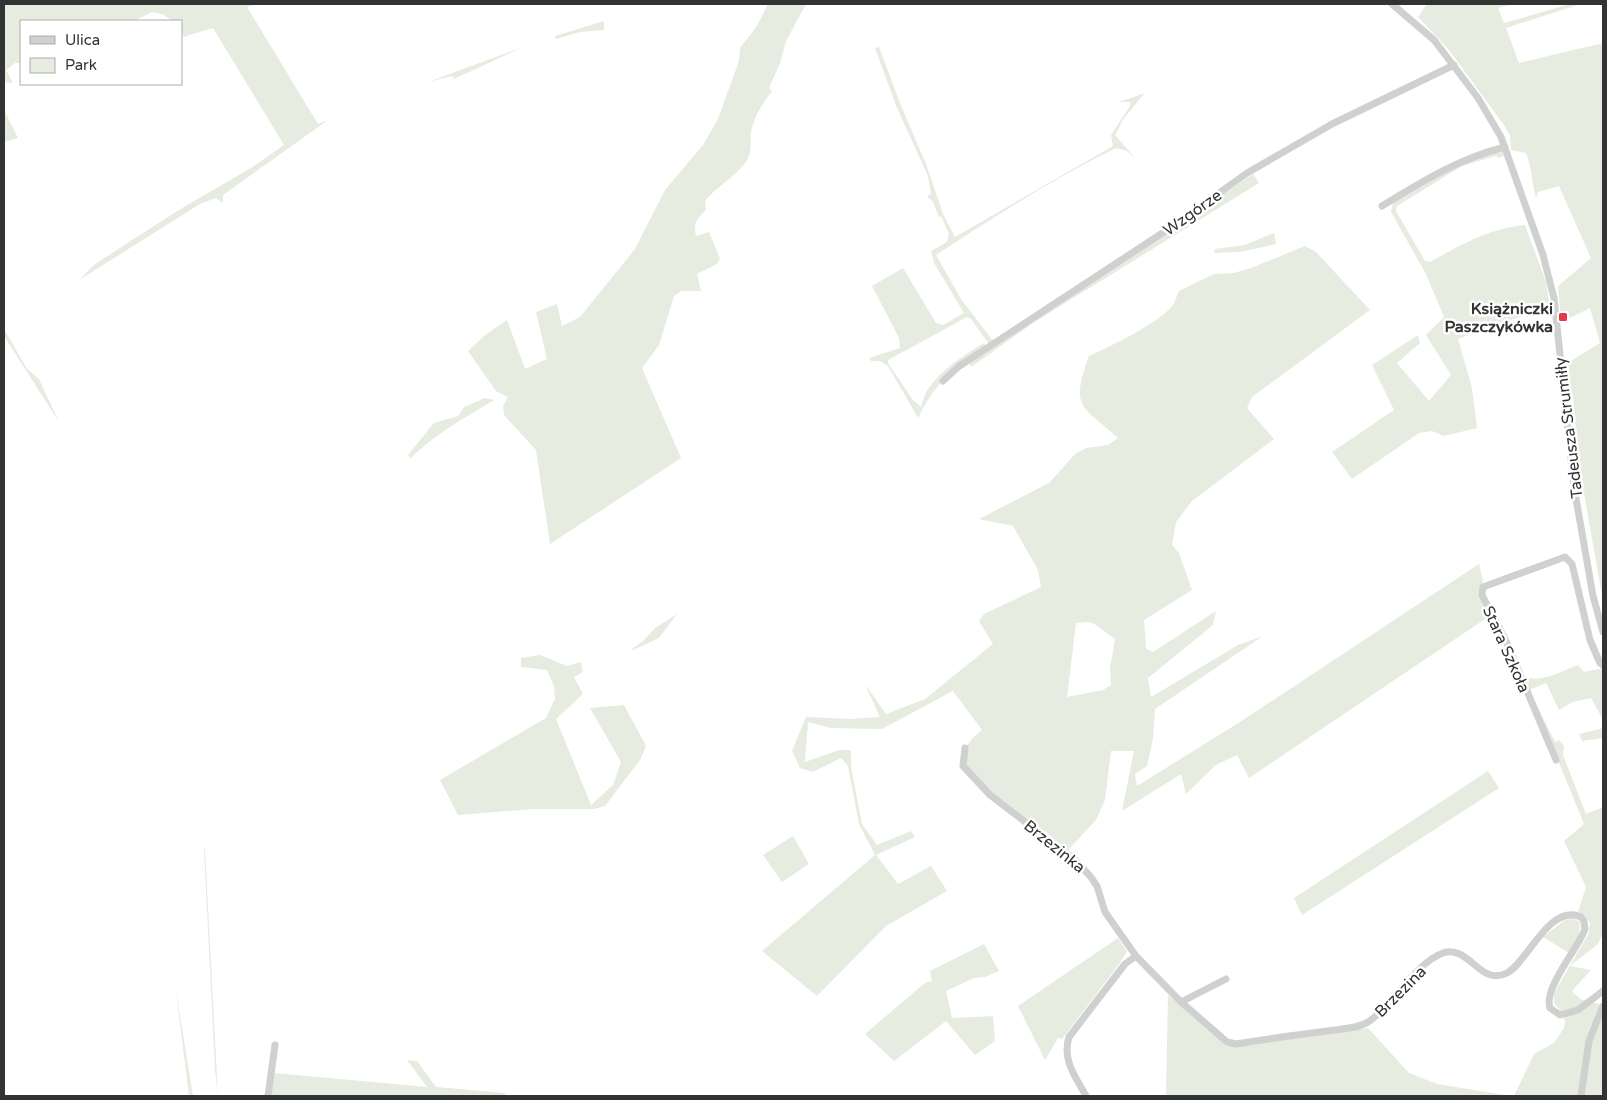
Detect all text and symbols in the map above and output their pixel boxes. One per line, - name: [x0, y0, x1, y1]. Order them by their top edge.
- legend: [20, 20, 182, 85]
- text: Ulica: [65, 31, 100, 49]
- text: Park: [65, 56, 97, 74]
- street label: Wzgórze: [1159, 185, 1226, 240]
- place label: Książniczki Paszczykówka: [1445, 299, 1553, 337]
- marker: Książniczki Paszczykówka: [1557, 311, 1569, 323]
- street label: Tadeusza Strumiłły: [1550, 356, 1588, 500]
- street label: Stara Szkoła: [1478, 603, 1534, 696]
- street label: Brzezinka: [1020, 816, 1089, 878]
- street label: Brzezina: [1371, 962, 1431, 1022]

